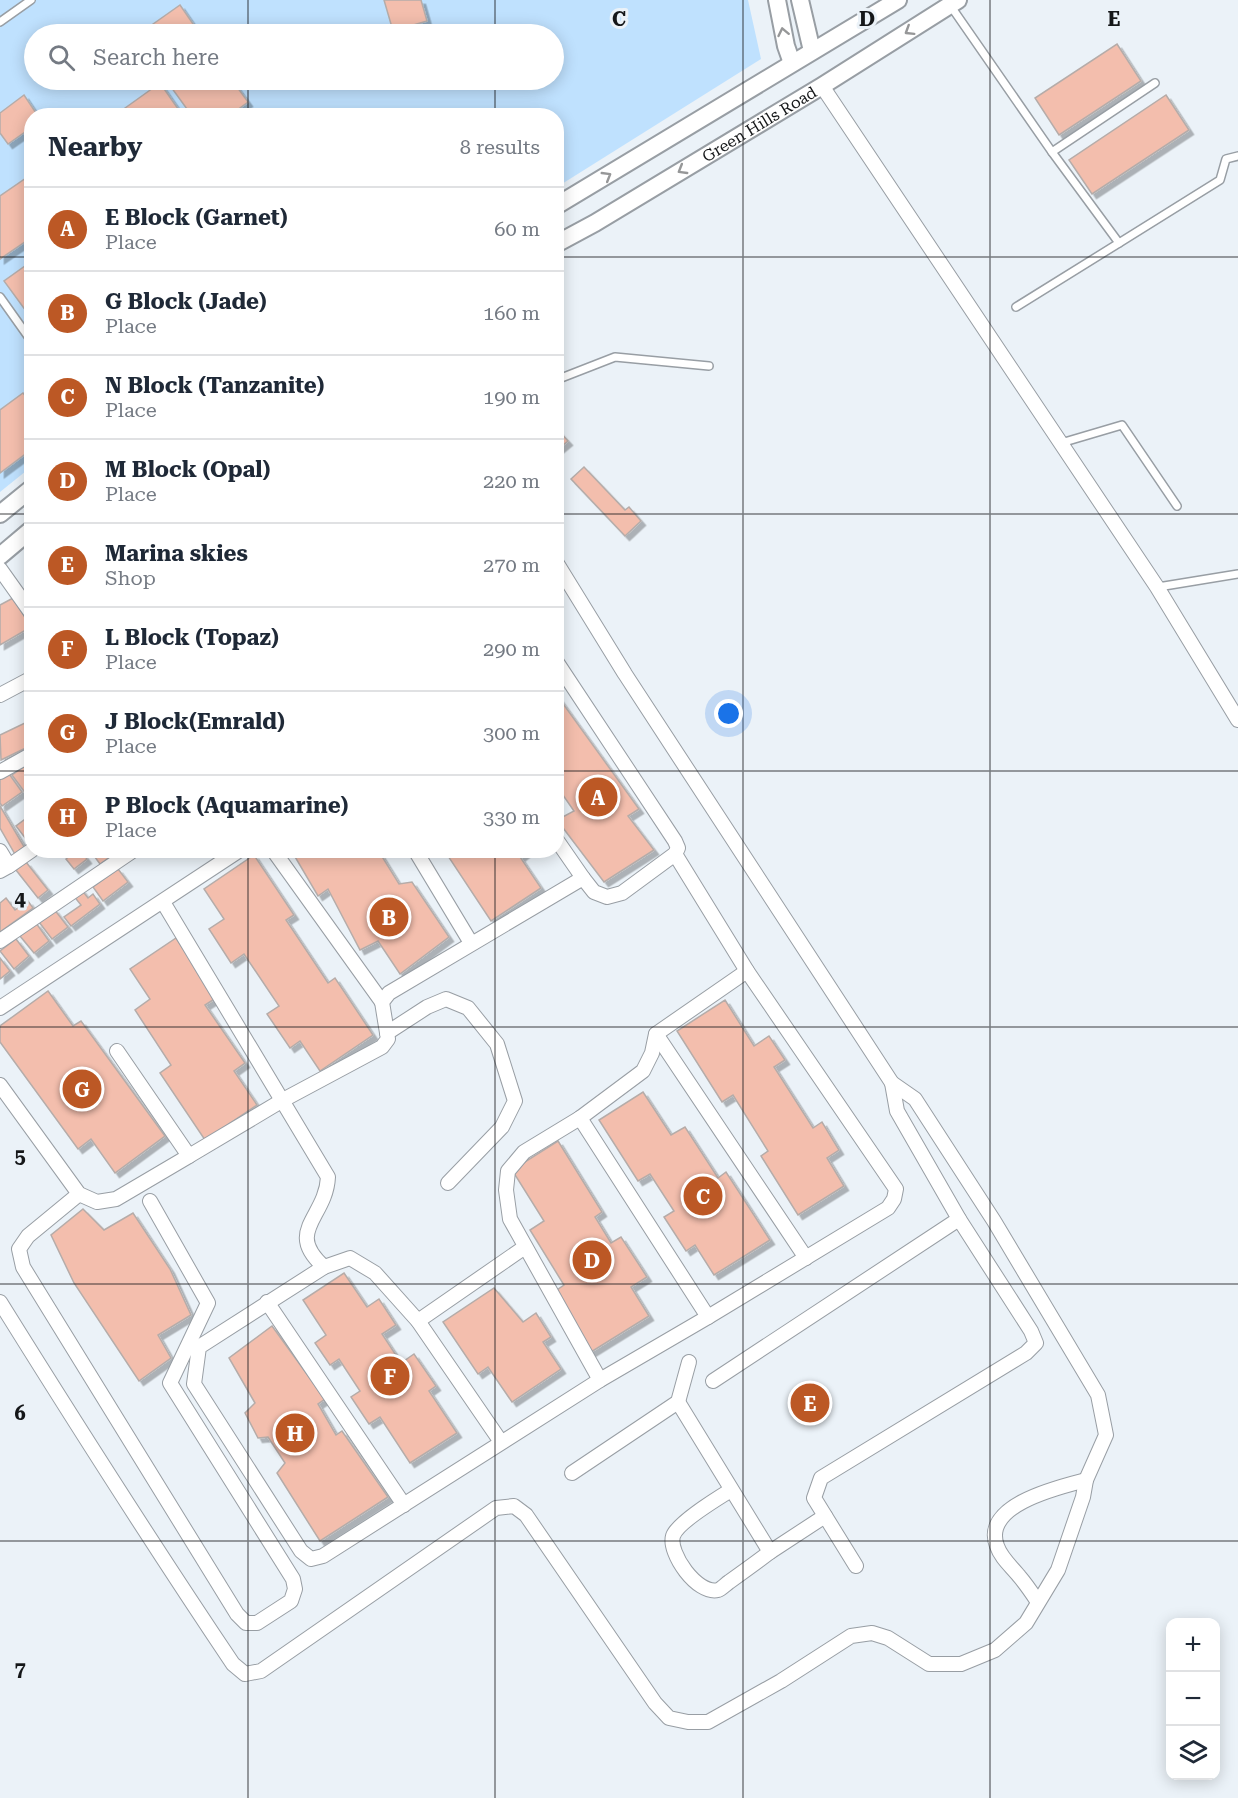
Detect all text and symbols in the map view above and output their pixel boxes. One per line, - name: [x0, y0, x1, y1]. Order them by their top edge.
- text: C: [612, 7, 626, 31]
- text: D: [859, 7, 875, 31]
- text: E: [1108, 7, 1121, 31]
- search box: [24, 24, 564, 90]
- one-way arrow: [905, 24, 915, 36]
- one-way arrow: [777, 27, 790, 37]
- icon: search: [45, 41, 78, 74]
- text: Search here: [93, 45, 219, 70]
- street label: Green Hills Road: [699, 83, 820, 166]
- text: Nearby: [48, 132, 142, 162]
- text: 8 results: [460, 135, 540, 159]
- one-way arrow: [678, 163, 688, 175]
- one-way arrow: [601, 171, 611, 183]
- text: E Block (Garnet): [105, 205, 288, 230]
- text: A: [60, 217, 75, 241]
- text: 60 m: [494, 217, 540, 241]
- text: Place: [105, 230, 157, 254]
- text: G Block (Jade): [105, 289, 267, 314]
- text: B: [60, 301, 75, 325]
- text: 160 m: [483, 301, 540, 325]
- text: Place: [105, 314, 157, 338]
- text: N Block (Tanzanite): [105, 373, 325, 398]
- text: C: [61, 385, 75, 409]
- text: 190 m: [483, 385, 540, 409]
- text: Place: [105, 398, 157, 422]
- text: M Block (Opal): [105, 457, 271, 482]
- text: D: [59, 469, 76, 493]
- text: 220 m: [483, 469, 540, 493]
- text: Place: [105, 482, 157, 506]
- text: Marina skies: [105, 541, 248, 566]
- text: E: [61, 553, 74, 577]
- text: 270 m: [483, 553, 540, 577]
- text: Shop: [105, 566, 156, 590]
- text: L Block (Topaz): [105, 625, 279, 650]
- text: F: [61, 637, 74, 661]
- text: 290 m: [483, 637, 540, 661]
- text: Place: [105, 650, 157, 674]
- your location: [714, 699, 743, 728]
- text: J Block(Emrald): [105, 709, 285, 734]
- text: G: [60, 721, 75, 745]
- text: 300 m: [483, 721, 540, 745]
- text: Place: [105, 734, 157, 758]
- pin: A: [578, 774, 618, 820]
- text: P Block (Aquamarine): [105, 793, 349, 818]
- text: H: [59, 805, 76, 829]
- text: 330 m: [483, 805, 540, 829]
- text: Place: [105, 818, 157, 842]
- text: 4: [14, 887, 26, 911]
- pin: B: [370, 894, 408, 940]
- pin: G: [62, 1066, 101, 1112]
- text: 5: [14, 1144, 26, 1168]
- pin: C: [684, 1174, 722, 1218]
- pin: D: [572, 1238, 612, 1282]
- pin: F: [370, 1354, 410, 1398]
- pin: E: [790, 1380, 830, 1426]
- text: 6: [14, 1401, 26, 1425]
- pin: H: [276, 1410, 314, 1456]
- map controls: [1166, 1618, 1220, 1780]
- button: +: [1166, 1618, 1220, 1672]
- text: 7: [14, 1657, 26, 1681]
- button: −: [1166, 1672, 1220, 1726]
- button: layers: [1166, 1726, 1220, 1780]

